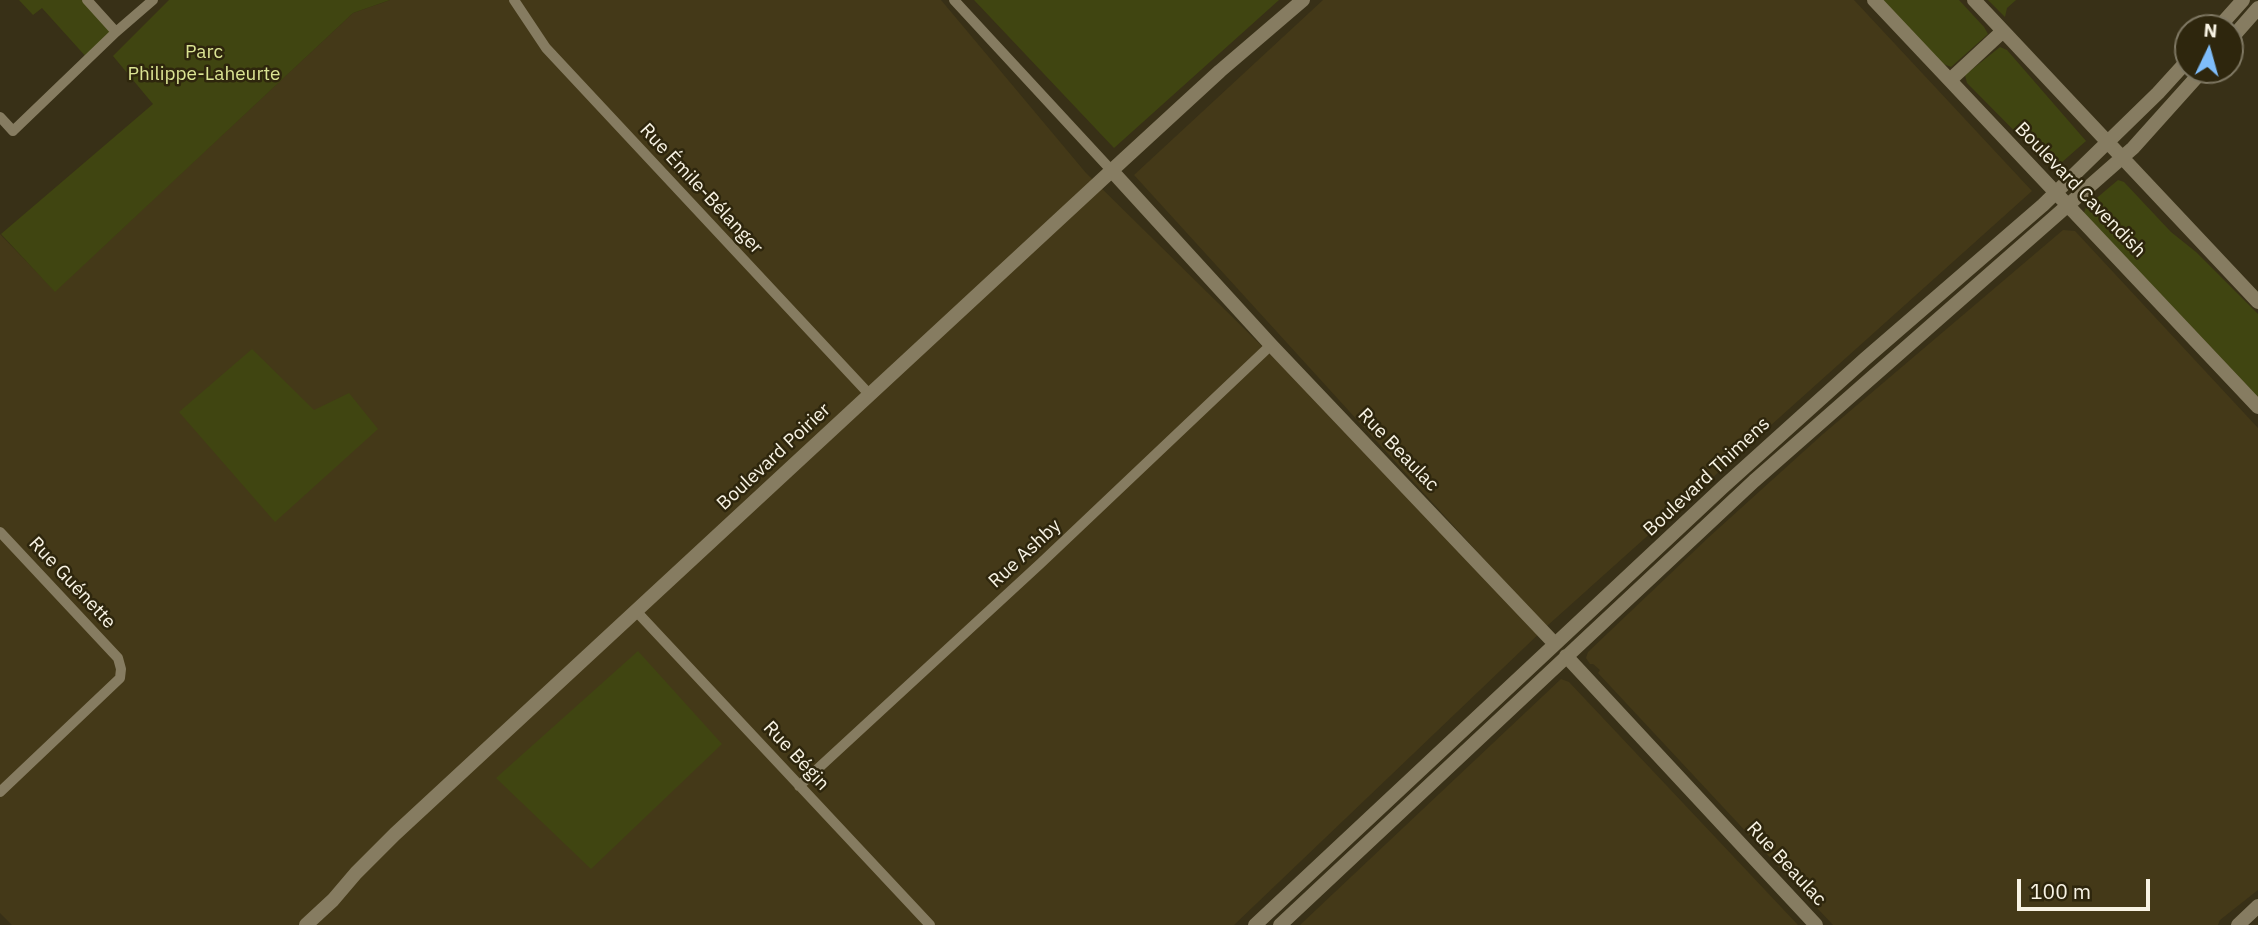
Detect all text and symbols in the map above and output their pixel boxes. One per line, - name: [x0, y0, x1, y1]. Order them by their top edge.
- north arrow: [2174, 14, 2244, 84]
- text: N: [2203, 18, 2219, 43]
- park label: Parc Philippe-Laheurte: [128, 42, 280, 86]
- street label: Boulevard Cavendish: [2010, 118, 2150, 262]
- street label: Rue Émile-Bélanger: [635, 119, 767, 259]
- street label: Boulevard Poirier: [713, 399, 835, 515]
- street label: Rue Beaulac: [1353, 404, 1443, 496]
- street label: Boulevard Thimens: [1639, 413, 1775, 541]
- street label: Rue Ashby: [984, 515, 1066, 593]
- street label: Rue Guénette: [24, 532, 120, 634]
- street label: Rue Bégin: [758, 717, 834, 795]
- street label: Rue Beaulac: [1741, 817, 1831, 911]
- scale bar: [2020, 866, 2153, 910]
- text: 100 m: [2030, 877, 2091, 905]

